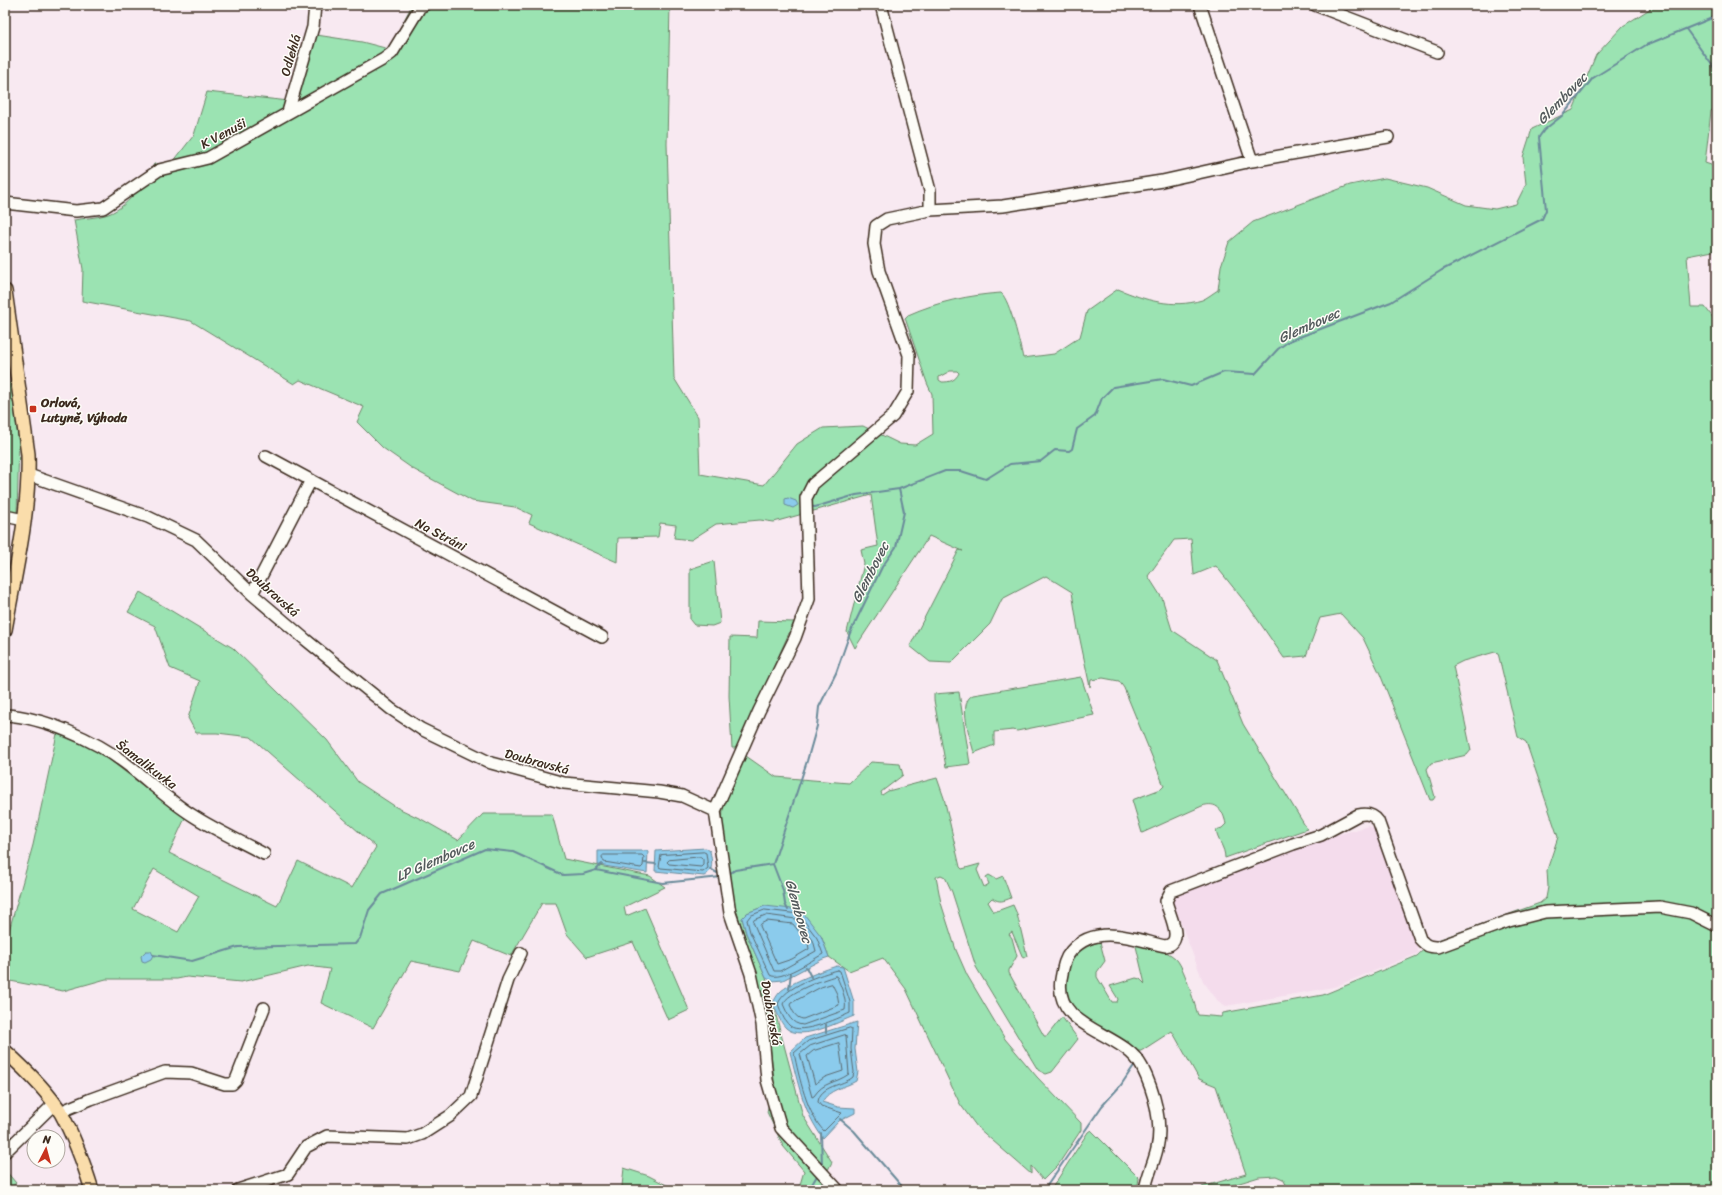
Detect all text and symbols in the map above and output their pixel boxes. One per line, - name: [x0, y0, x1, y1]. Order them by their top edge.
- street label: Odlehlá: [274, 31, 308, 79]
- water label: Glembovec: [1531, 65, 1595, 131]
- street label: K Venuši: [196, 112, 251, 155]
- water label: Glembovec: [1274, 300, 1345, 350]
- place label: Orlová, Lutyně, Výhoda: [40, 391, 128, 429]
- marker: Orlová, Lutyně, Výhoda: [28, 404, 38, 414]
- street label: Na Stráni: [411, 511, 471, 558]
- water label: Glembovec: [844, 536, 897, 607]
- street label: Doubravská: [241, 562, 305, 623]
- street label: Šamalikuvka: [111, 734, 183, 795]
- street label: Doubravská: [502, 742, 572, 781]
- water label: LP Glembovce: [392, 831, 480, 889]
- water label: Glembovec: [777, 876, 820, 947]
- street label: Doubravská: [754, 979, 789, 1048]
- north arrow: [26, 1129, 66, 1169]
- text: N: [41, 1130, 52, 1149]

